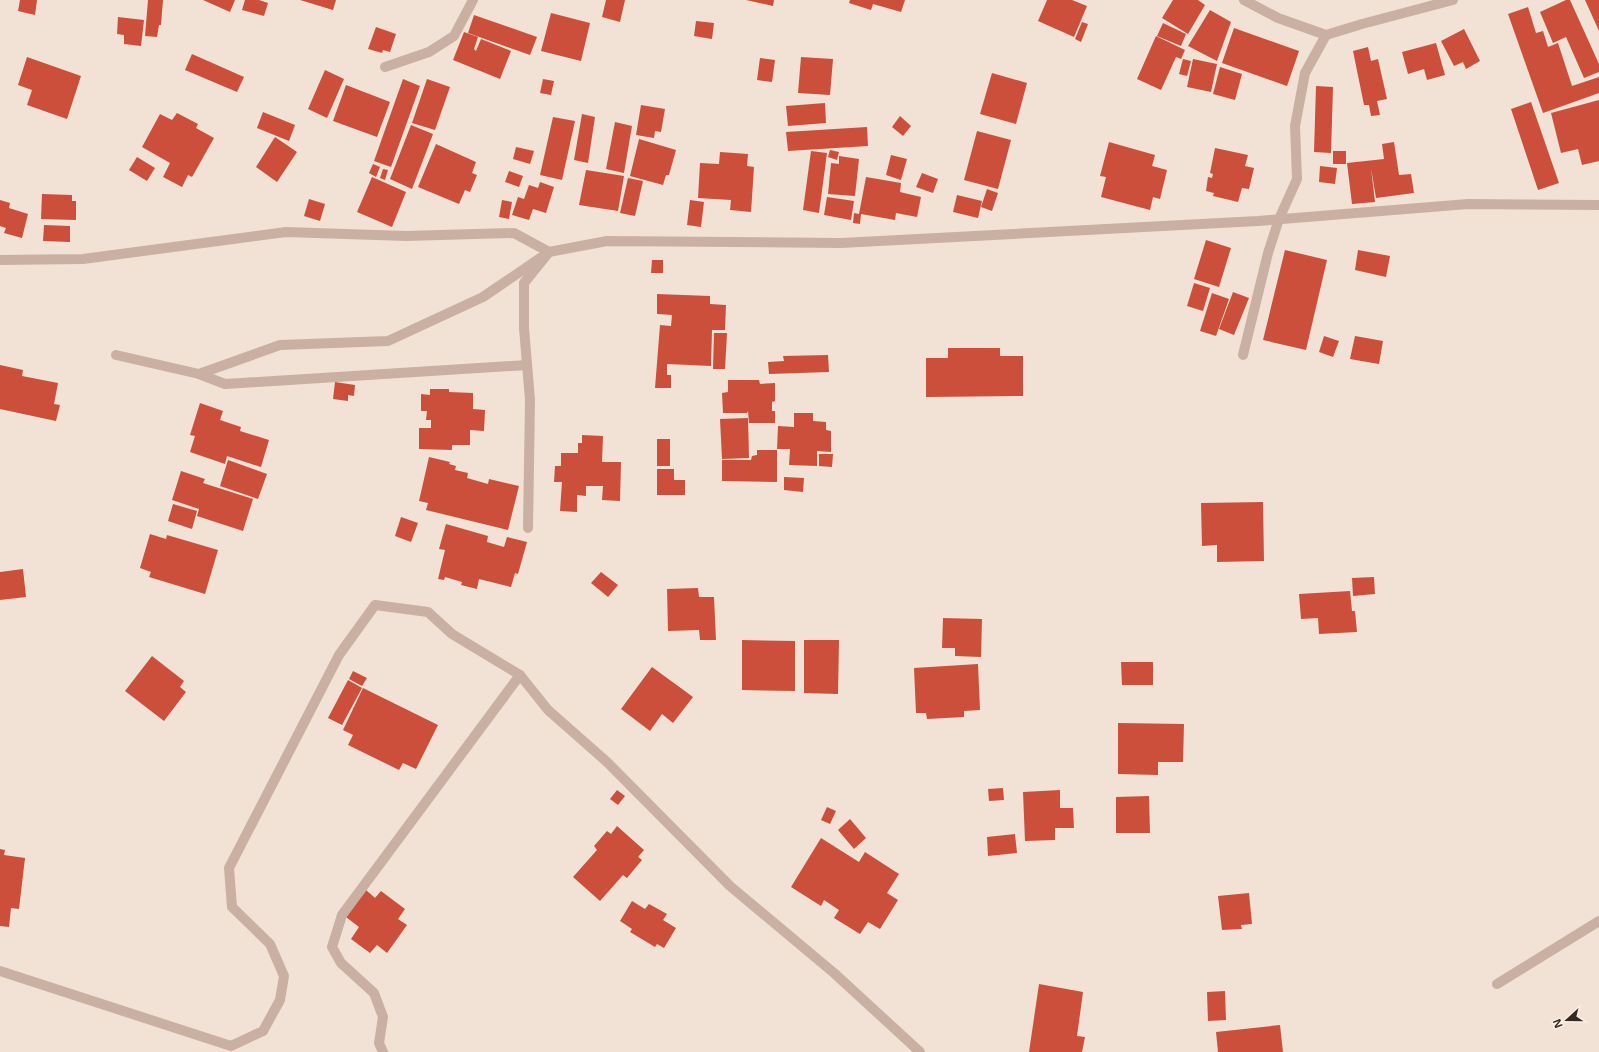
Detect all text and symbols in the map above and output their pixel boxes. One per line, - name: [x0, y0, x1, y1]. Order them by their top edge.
- north arrow: [1547, 1000, 1587, 1040]
- text: N: [1549, 1017, 1566, 1031]

